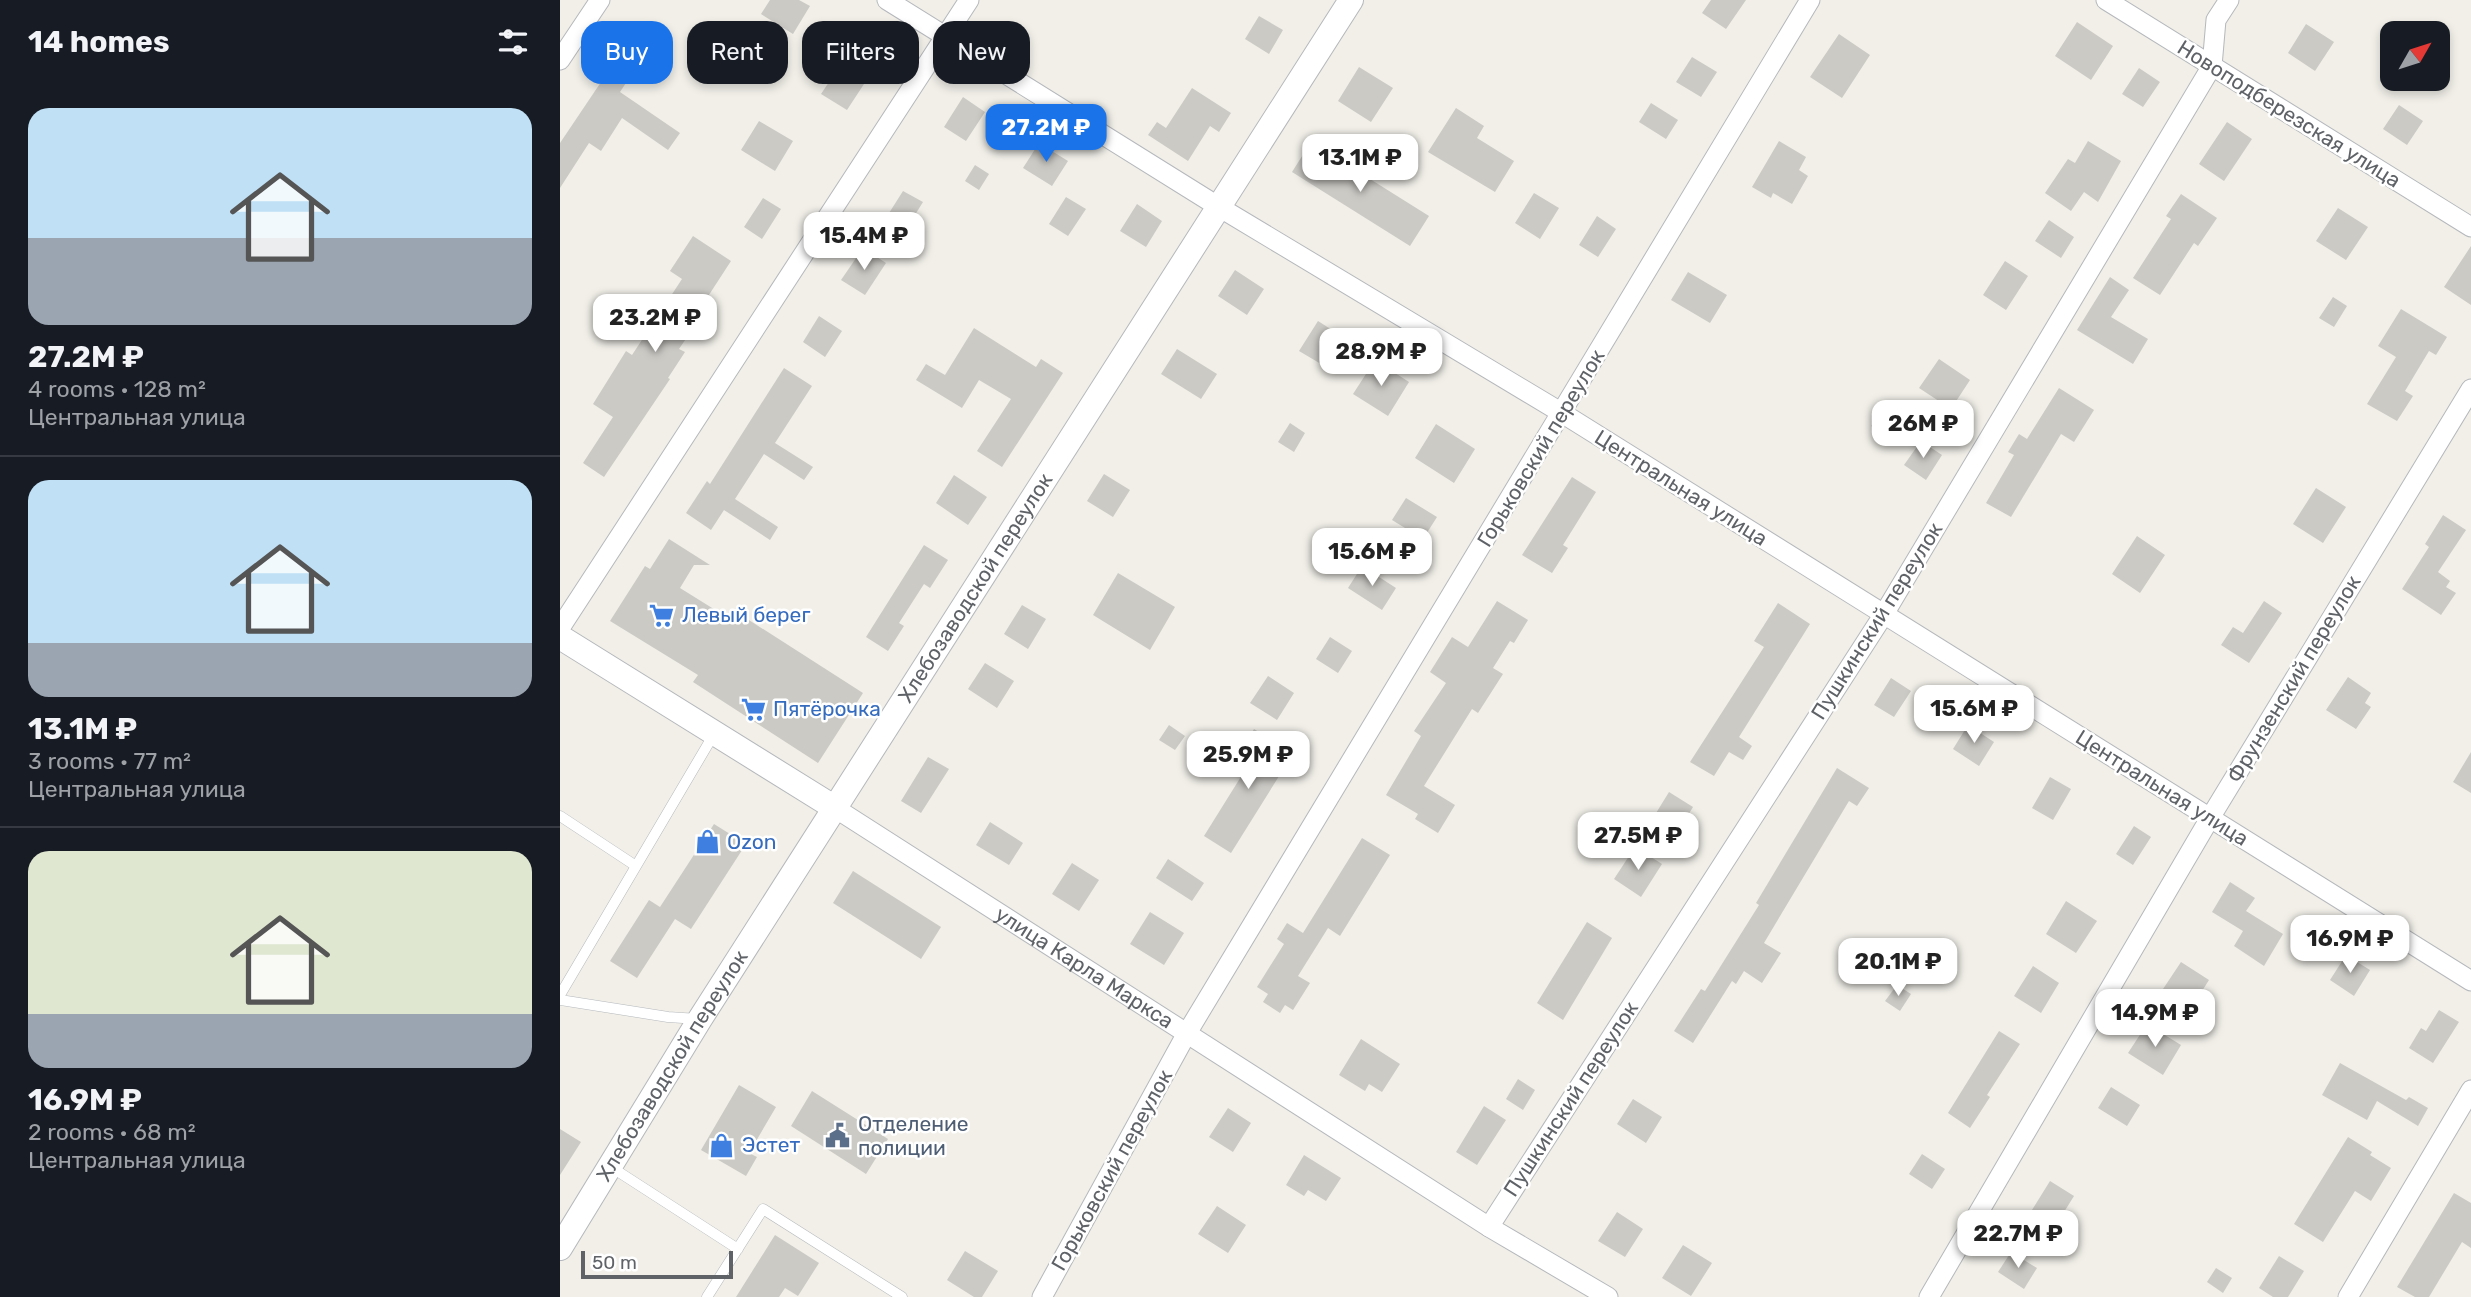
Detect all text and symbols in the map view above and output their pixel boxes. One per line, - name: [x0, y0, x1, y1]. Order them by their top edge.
- chip: Buy: [581, 21, 673, 84]
- chip: Rent: [687, 21, 788, 84]
- chip: Filters: [802, 21, 919, 84]
- chip: New: [933, 21, 1030, 84]
- north arrow: [2380, 21, 2450, 91]
- map controls: [2380, 21, 2450, 91]
- icon: filters: [494, 23, 532, 61]
- text: 14 homes: [28, 24, 170, 60]
- street label: Новоподберезская улица: [2173, 35, 2405, 193]
- pin: 27.2M ₽: [981, 104, 1111, 164]
- text: 27.2M ₽: [1002, 113, 1090, 141]
- pin: 13.1M ₽: [1295, 134, 1425, 194]
- text: 13.1M ₽: [1318, 143, 1402, 171]
- icon: home: [217, 154, 343, 280]
- pin: 15.4M ₽: [799, 212, 929, 272]
- text: 15.4M ₽: [820, 221, 908, 249]
- pin: 23.2M ₽: [590, 294, 720, 354]
- text: 23.2M ₽: [609, 303, 701, 331]
- pin: 28.9M ₽: [1316, 328, 1446, 388]
- text: 28.9M ₽: [1335, 337, 1427, 365]
- text: 27.2M ₽: [28, 339, 144, 375]
- street label: Горьковский переулок: [1472, 344, 1609, 551]
- text: 4 rooms · 128 m²: [28, 375, 206, 403]
- pin: 26M ₽: [1874, 400, 1972, 460]
- text: Центральная улица: [28, 403, 246, 431]
- text: 26M ₽: [1888, 409, 1958, 437]
- street label: Центральная улица: [1590, 424, 1772, 551]
- street label: Хлебозаводской переулок: [893, 468, 1057, 707]
- street label: Пушкинский переулок: [1806, 518, 1948, 724]
- icon: home: [217, 526, 343, 652]
- pin: 15.6M ₽: [1307, 528, 1437, 588]
- text: 15.6M ₽: [1328, 537, 1416, 565]
- street label: Фрунзенский переулок: [2222, 570, 2365, 787]
- supermarket icon: Левый берег: [648, 601, 676, 629]
- place label: Левый берег: [682, 602, 810, 627]
- pin: 15.6M ₽: [1909, 686, 2039, 745]
- text: 15.6M ₽: [1930, 694, 2018, 722]
- supermarket icon: Пятёрочка: [739, 695, 767, 723]
- place label: Пятёрочка: [773, 696, 881, 721]
- text: 13.1M ₽: [28, 711, 137, 747]
- street label: Центральная улица: [2071, 724, 2253, 851]
- pin: 25.9M ₽: [1183, 732, 1313, 791]
- text: 25.9M ₽: [1203, 740, 1293, 768]
- text: 3 rooms · 77 m²: [28, 747, 191, 775]
- text: Центральная улица: [28, 775, 246, 803]
- pin: 27.5M ₽: [1573, 812, 1703, 872]
- text: 27.5M ₽: [1594, 821, 1682, 849]
- shop icon: Ozon: [693, 828, 721, 856]
- place label: Ozon: [727, 829, 777, 854]
- icon: home: [217, 897, 343, 1023]
- street label: улица Карла Маркса: [991, 901, 1178, 1034]
- pin: 16.9M ₽: [2285, 916, 2415, 975]
- text: 16.9M ₽: [2306, 924, 2394, 952]
- pin: 20.1M ₽: [1833, 939, 1963, 998]
- street label: Хлебозаводской переулок: [591, 945, 753, 1186]
- text: 20.1M ₽: [1854, 947, 1942, 975]
- pin: 14.9M ₽: [2090, 990, 2220, 1049]
- street label: Пушкинский переулок: [1498, 996, 1643, 1201]
- text: 14.9M ₽: [2111, 998, 2199, 1026]
- street label: Горьковский переулок: [1046, 1065, 1177, 1275]
- text: 16.9M ₽: [28, 1082, 142, 1118]
- place label: Отделение полиции: [858, 1111, 969, 1160]
- text: 2 rooms · 68 m²: [28, 1118, 196, 1146]
- public building icon: Отделение полиции: [824, 1122, 852, 1150]
- shop icon: Эстет: [708, 1131, 736, 1159]
- place label: Эстет: [742, 1132, 801, 1157]
- text: Центральная улица: [28, 1146, 246, 1174]
- pin: 22.7M ₽: [1953, 1210, 2083, 1270]
- text: 22.7M ₽: [1973, 1219, 2063, 1247]
- scale bar: [581, 1248, 733, 1280]
- text: 50 m: [592, 1251, 637, 1274]

